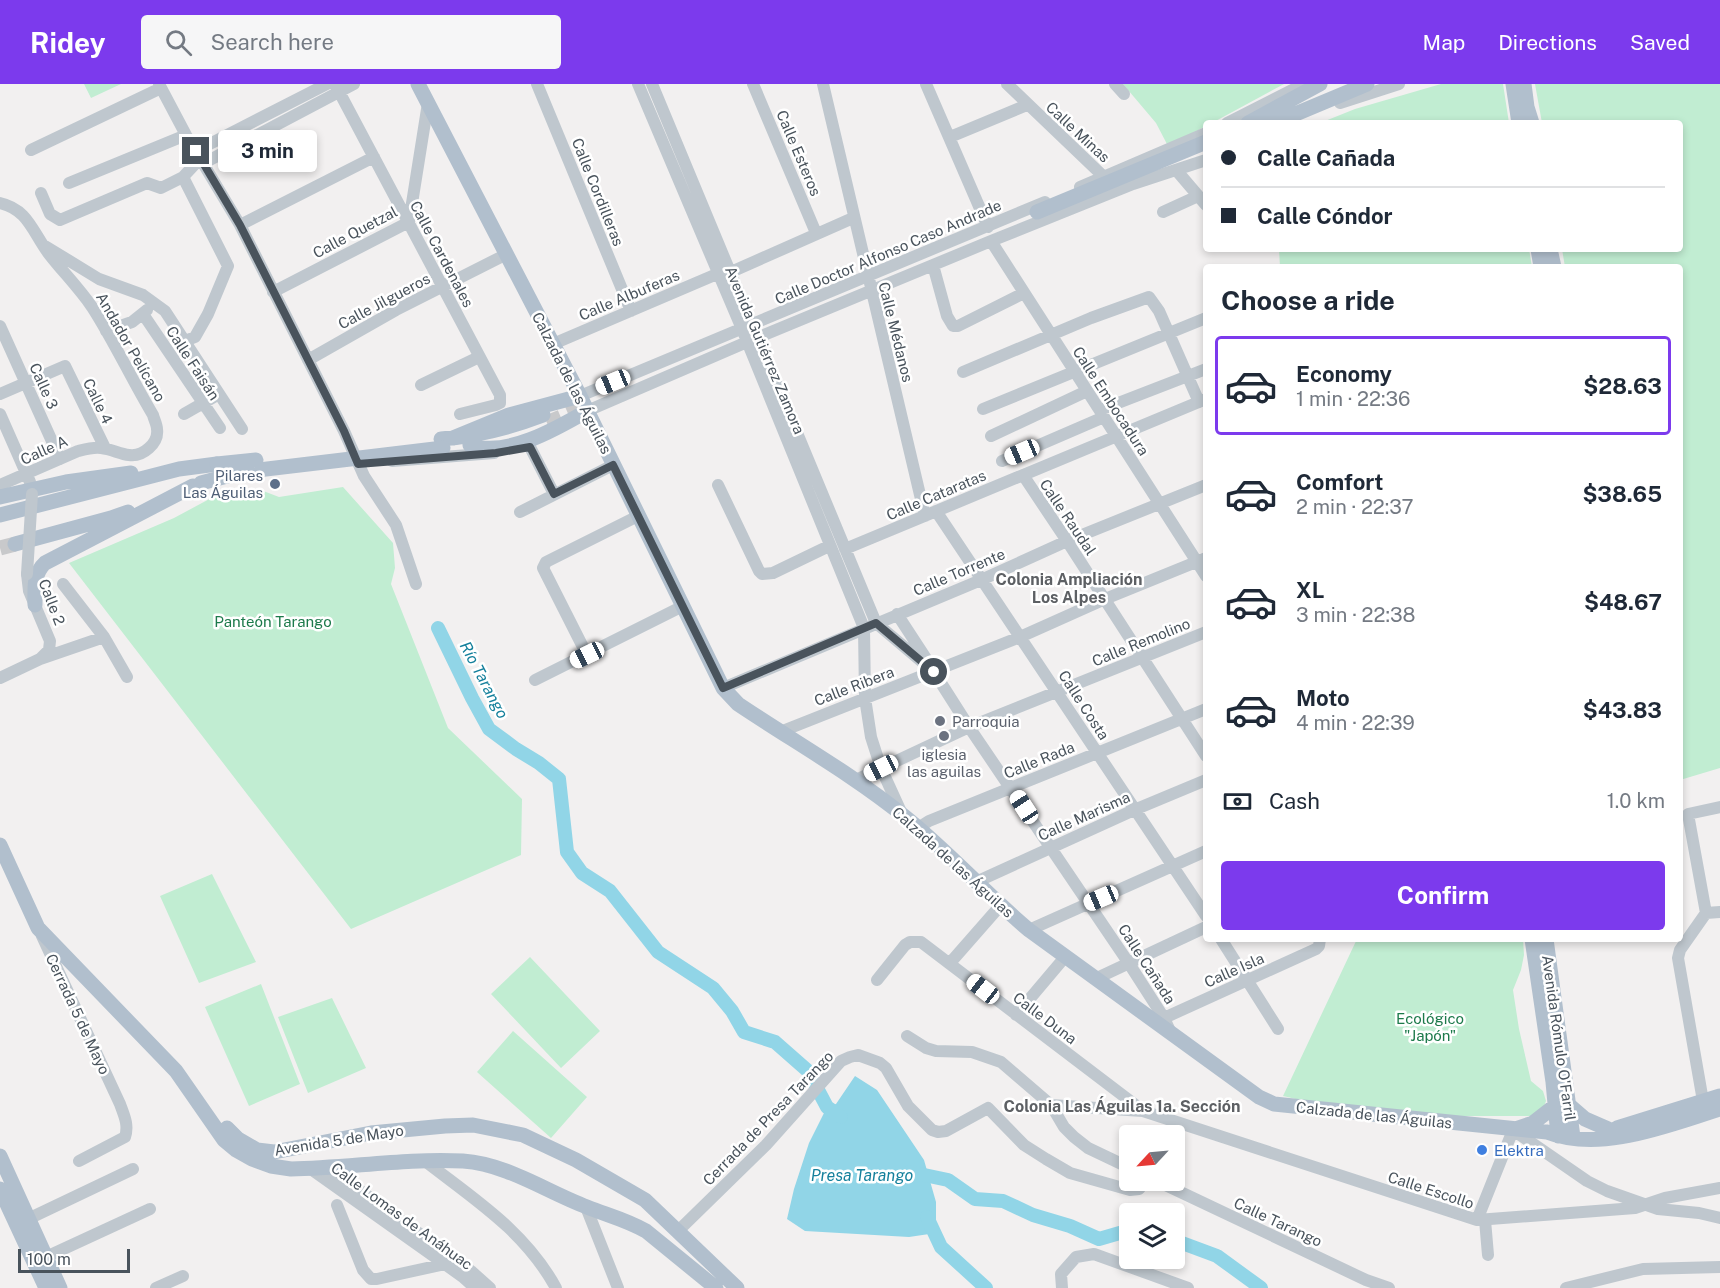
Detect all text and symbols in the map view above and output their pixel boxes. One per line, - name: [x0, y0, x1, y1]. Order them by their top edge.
- search box: [141, 15, 561, 69]
- text: Ridey: [30, 26, 105, 59]
- icon: search: [162, 26, 195, 59]
- text: Search here: [210, 29, 334, 55]
- text: Map: [1423, 30, 1465, 55]
- text: Directions: [1498, 30, 1597, 55]
- text: Saved: [1630, 30, 1690, 55]
- street label: Calle Minas: [1043, 98, 1113, 166]
- street label: Calle Esteros: [773, 108, 825, 198]
- callout: 3 min: [217, 130, 316, 172]
- street label: Calle Cordilleras: [569, 136, 627, 248]
- route end: [182, 137, 209, 164]
- text: 3 min: [241, 139, 294, 163]
- text: Calle Cañada: [1257, 145, 1395, 171]
- street label: Calle Doctor Alfonso Caso Andrade: [772, 196, 1004, 308]
- street label: Calle Cardenales: [407, 198, 477, 310]
- street label: Calle Quetzal: [310, 203, 400, 261]
- text: Calle Cóndor: [1257, 203, 1393, 229]
- street label: Avenida Gutiérrez Zamora: [722, 264, 808, 436]
- street label: Calle Albuferas: [576, 266, 682, 324]
- street label: Calle Jilgueros: [335, 270, 433, 332]
- street label: Calle Médanos: [875, 280, 917, 384]
- text: Choose a ride: [1221, 284, 1395, 316]
- street label: Andador Pelícano: [93, 289, 169, 405]
- street label: Calzada de las Águilas: [529, 309, 615, 457]
- street label: Calle Faisán: [163, 323, 223, 403]
- street label: Calle Embocadura: [1069, 343, 1153, 459]
- icon: car: [1224, 359, 1278, 413]
- street label: Calle 3: [26, 360, 62, 412]
- text: Economy: [1296, 361, 1392, 387]
- car: [593, 367, 633, 397]
- text: $28.63: [1583, 373, 1662, 399]
- street label: Calle 4: [80, 375, 116, 427]
- text: 1 min · 22:36: [1296, 387, 1410, 411]
- street label: Calle A: [18, 432, 70, 468]
- car: [1002, 437, 1042, 467]
- street label: Calle Cataratas: [884, 466, 988, 524]
- place label: Pilares Las Águilas: [183, 467, 263, 501]
- icon: car: [1224, 467, 1278, 521]
- text: Comfort: [1296, 469, 1383, 495]
- street label: Calle Raudal: [1036, 476, 1100, 558]
- marker: Pilares Las Águilas: [268, 477, 282, 491]
- text: $38.65: [1582, 481, 1662, 507]
- text: 2 min · 22:37: [1296, 495, 1413, 519]
- street label: Calle Torrente: [911, 545, 1007, 599]
- district label: Colonia Ampliación Los Alpes: [996, 570, 1143, 607]
- icon: car: [1224, 575, 1278, 629]
- street label: Calle 2: [35, 577, 69, 627]
- text: XL: [1296, 577, 1324, 603]
- text: $48.67: [1584, 589, 1662, 615]
- text: 3 min · 22:38: [1296, 603, 1415, 627]
- park label: Panteón Tarango: [214, 613, 332, 630]
- street label: Calle Remolino: [1089, 615, 1193, 669]
- water label: Río Tarango: [456, 638, 512, 722]
- car: [567, 639, 607, 671]
- route start: [920, 658, 947, 685]
- street label: Calle Ribera: [812, 663, 896, 709]
- street label: Calle Costa: [1055, 667, 1113, 743]
- icon: car: [1224, 683, 1278, 737]
- text: Moto: [1296, 685, 1350, 711]
- text: $43.83: [1583, 697, 1662, 723]
- text: 4 min · 22:39: [1296, 711, 1415, 735]
- place label: Parroquia: [952, 713, 1020, 730]
- marker: Parroquia: [933, 714, 947, 728]
- marker: iglesia las aguilas: [937, 729, 951, 743]
- street label: Calle Rada: [1001, 738, 1077, 782]
- place label: iglesia las aguilas: [907, 746, 981, 780]
- car: [861, 752, 901, 784]
- icon: cash: [1221, 785, 1254, 818]
- car: [1007, 787, 1041, 827]
- street label: Calle Marisma: [1035, 788, 1133, 844]
- text: Cash: [1269, 788, 1320, 814]
- text: 1.0 km: [1607, 789, 1665, 813]
- street label: Calzada de las Águilas: [889, 803, 1017, 921]
- button: Confirm: [1221, 861, 1665, 930]
- car: [1081, 883, 1121, 913]
- street label: Calle Cañada: [1115, 921, 1179, 1007]
- street label: Calle Isla: [1201, 949, 1267, 991]
- street label: Cerrada 5 de Mayo: [43, 951, 113, 1077]
- street label: Avenida Rómulo O'Farril: [1539, 954, 1579, 1122]
- car: [963, 971, 1003, 1007]
- street label: Calle Duna: [1010, 989, 1080, 1047]
- park label: Ecológico "Japón": [1396, 1010, 1464, 1044]
- street label: Cerrada de Presa Tarango: [699, 1047, 837, 1189]
- district label: Colonia Las Águilas 1a. Sección: [1004, 1096, 1240, 1116]
- street label: Calzada de las Águilas: [1295, 1098, 1453, 1132]
- street label: Avenida 5 de Mayo: [273, 1121, 405, 1159]
- north arrow: [1119, 1125, 1185, 1191]
- map controls: [1119, 1125, 1185, 1269]
- place label: Elektra: [1494, 1142, 1544, 1159]
- marker: Elektra: [1475, 1143, 1489, 1157]
- street label: Calle Lomas de Anáhuac: [328, 1159, 476, 1273]
- water label: Presa Tarango: [811, 1166, 914, 1185]
- street label: Calle Escollo: [1386, 1168, 1476, 1212]
- street label: Calle Tarango: [1231, 1194, 1325, 1250]
- button: layers: [1119, 1203, 1185, 1269]
- scale bar: [18, 1246, 130, 1274]
- text: 100 m: [27, 1250, 71, 1269]

